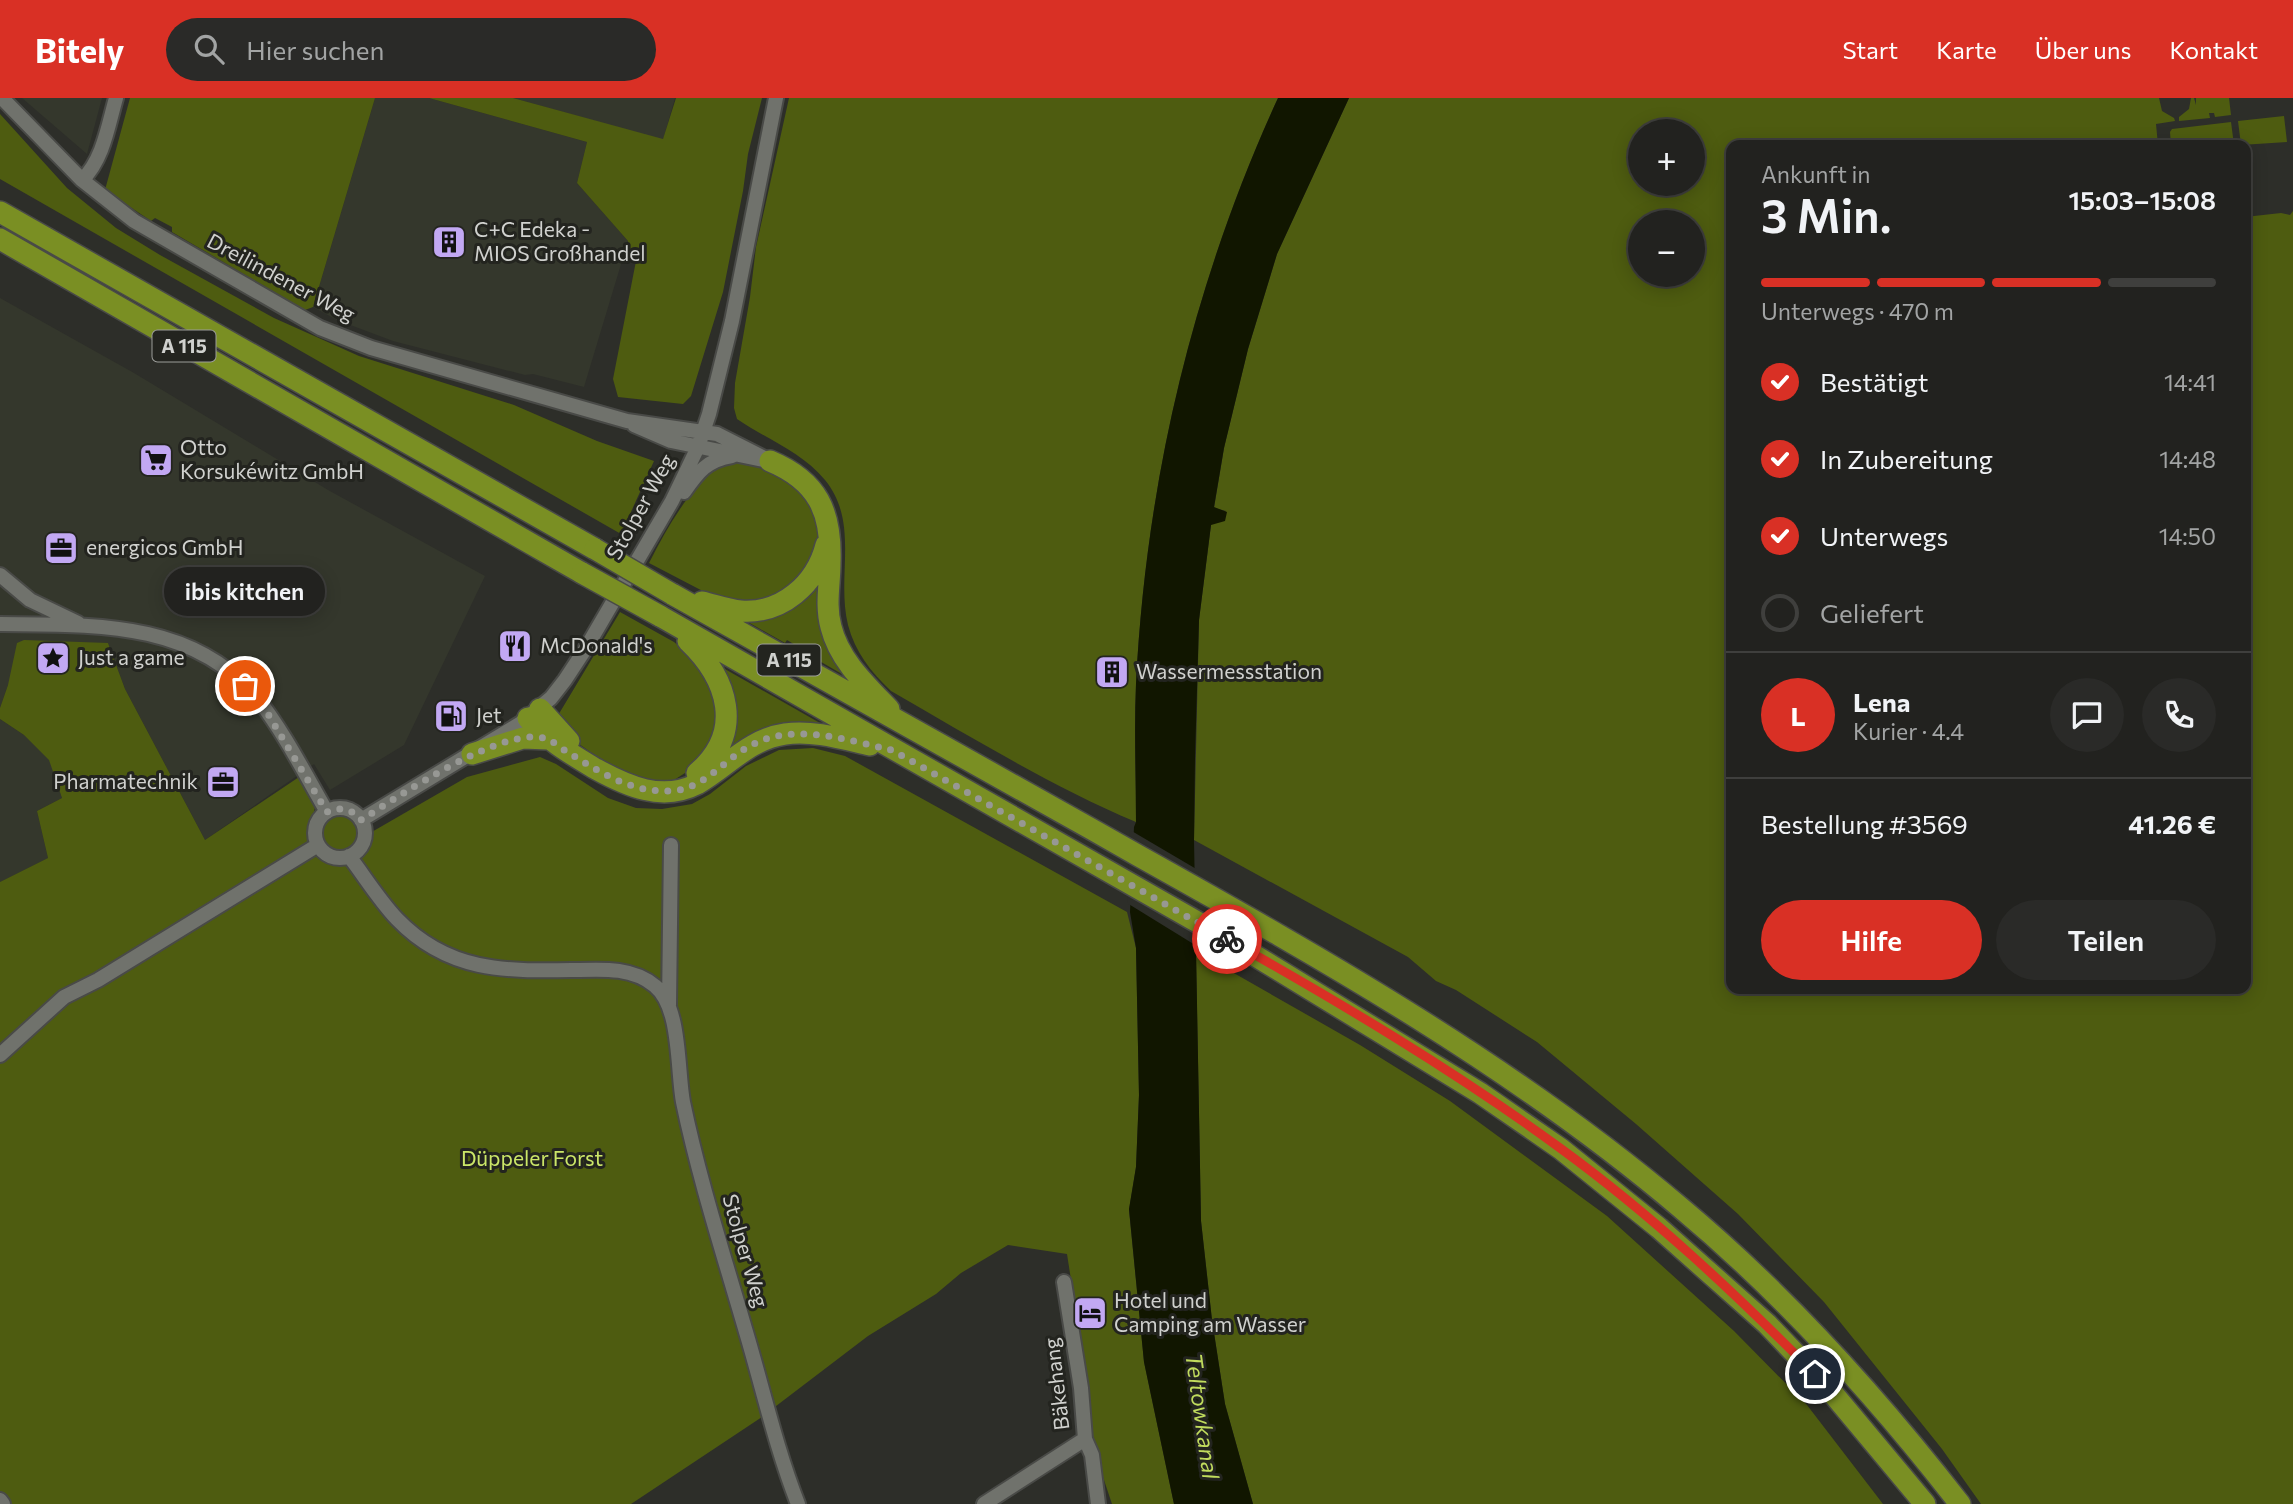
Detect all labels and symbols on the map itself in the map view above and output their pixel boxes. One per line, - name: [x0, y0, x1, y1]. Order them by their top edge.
- place label: C+C Edeka - MIOS Großhandel: [474, 216, 646, 265]
- building icon: C+C Edeka - MIOS Großhandel: [430, 223, 468, 261]
- street label: Dreilindener Weg: [203, 227, 360, 326]
- road number: A 115: [152, 330, 216, 362]
- place label: Otto Korsukéwitz GmbH: [180, 434, 364, 483]
- supermarket icon: Otto Korsukéwitz GmbH: [137, 441, 175, 479]
- street label: Stolper Weg: [600, 449, 679, 563]
- office icon: energicos GmbH: [42, 529, 80, 567]
- place label: energicos GmbH: [86, 534, 244, 559]
- callout: ibis kitchen: [164, 567, 326, 616]
- restaurant icon: McDonald's: [496, 627, 534, 665]
- place label: McDonald's: [540, 632, 653, 657]
- place icon: Just a game: [34, 639, 72, 677]
- place label: Just a game: [78, 644, 185, 669]
- road number: A 115: [758, 645, 820, 676]
- building icon: Wassermessstation: [1093, 653, 1131, 691]
- pin: [215, 656, 275, 716]
- place label: Wassermessstation: [1136, 658, 1322, 683]
- fuel station icon: Jet: [432, 697, 470, 735]
- place label: Jet: [476, 702, 502, 727]
- office icon: Pharmatechnik: [204, 763, 242, 801]
- place label: Pharmatechnik: [53, 768, 198, 793]
- courier: [1192, 904, 1262, 974]
- park label: Düppeler Forst: [461, 1145, 603, 1170]
- street label: Stolper Weg: [718, 1191, 775, 1310]
- place label: Hotel und Camping am Wasser: [1114, 1287, 1306, 1336]
- hotel icon: Hotel und Camping am Wasser: [1071, 1294, 1109, 1332]
- street label: Bäkehang: [1037, 1337, 1074, 1432]
- pin: [1785, 1344, 1845, 1404]
- water label: Teltowkanal: [1180, 1351, 1226, 1482]

